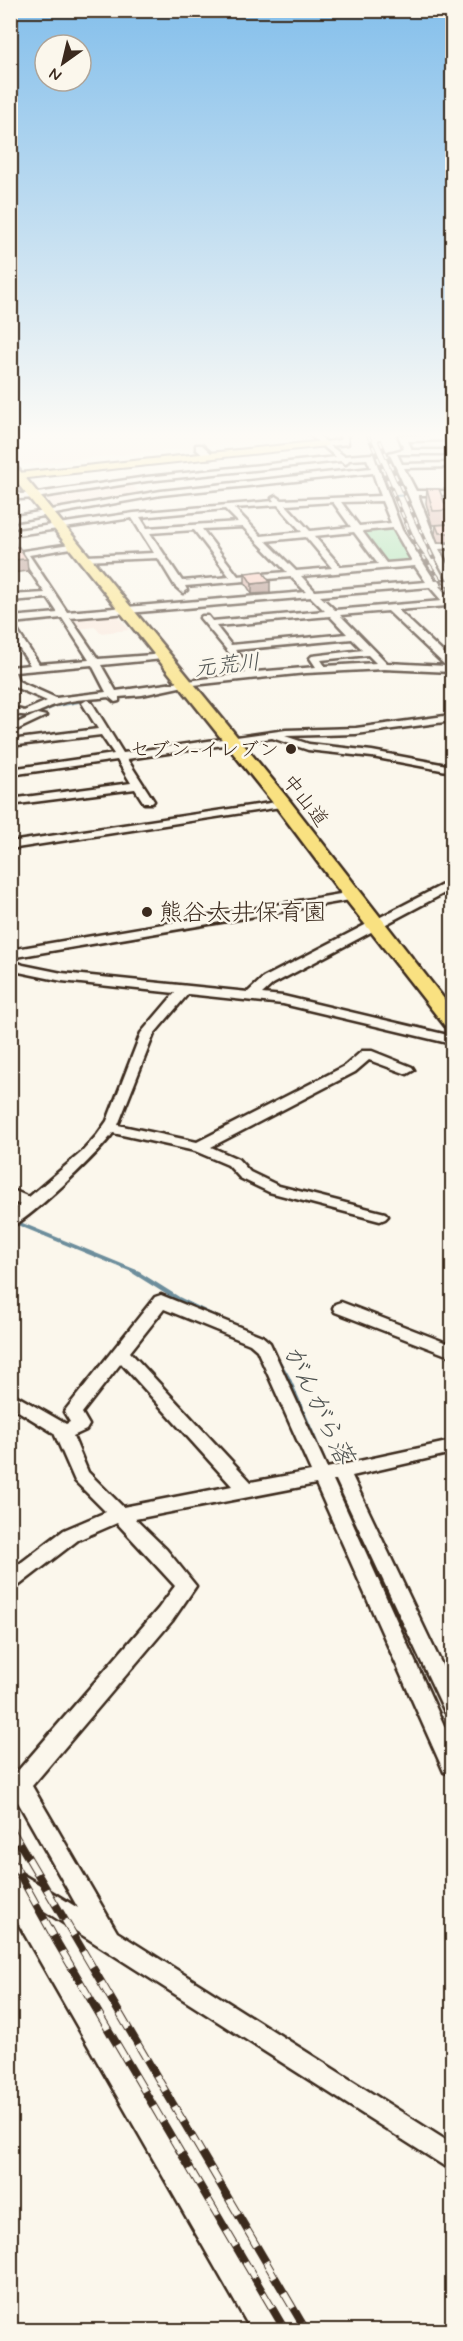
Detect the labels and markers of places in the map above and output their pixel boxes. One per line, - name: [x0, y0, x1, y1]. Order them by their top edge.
- place label: セブン-イレブン: [130, 737, 279, 764]
- marker: セブン-イレブン: [284, 742, 298, 756]
- place label: 熊谷太井保育園: [159, 898, 327, 929]
- marker: 熊谷太井保育園: [140, 905, 154, 919]

